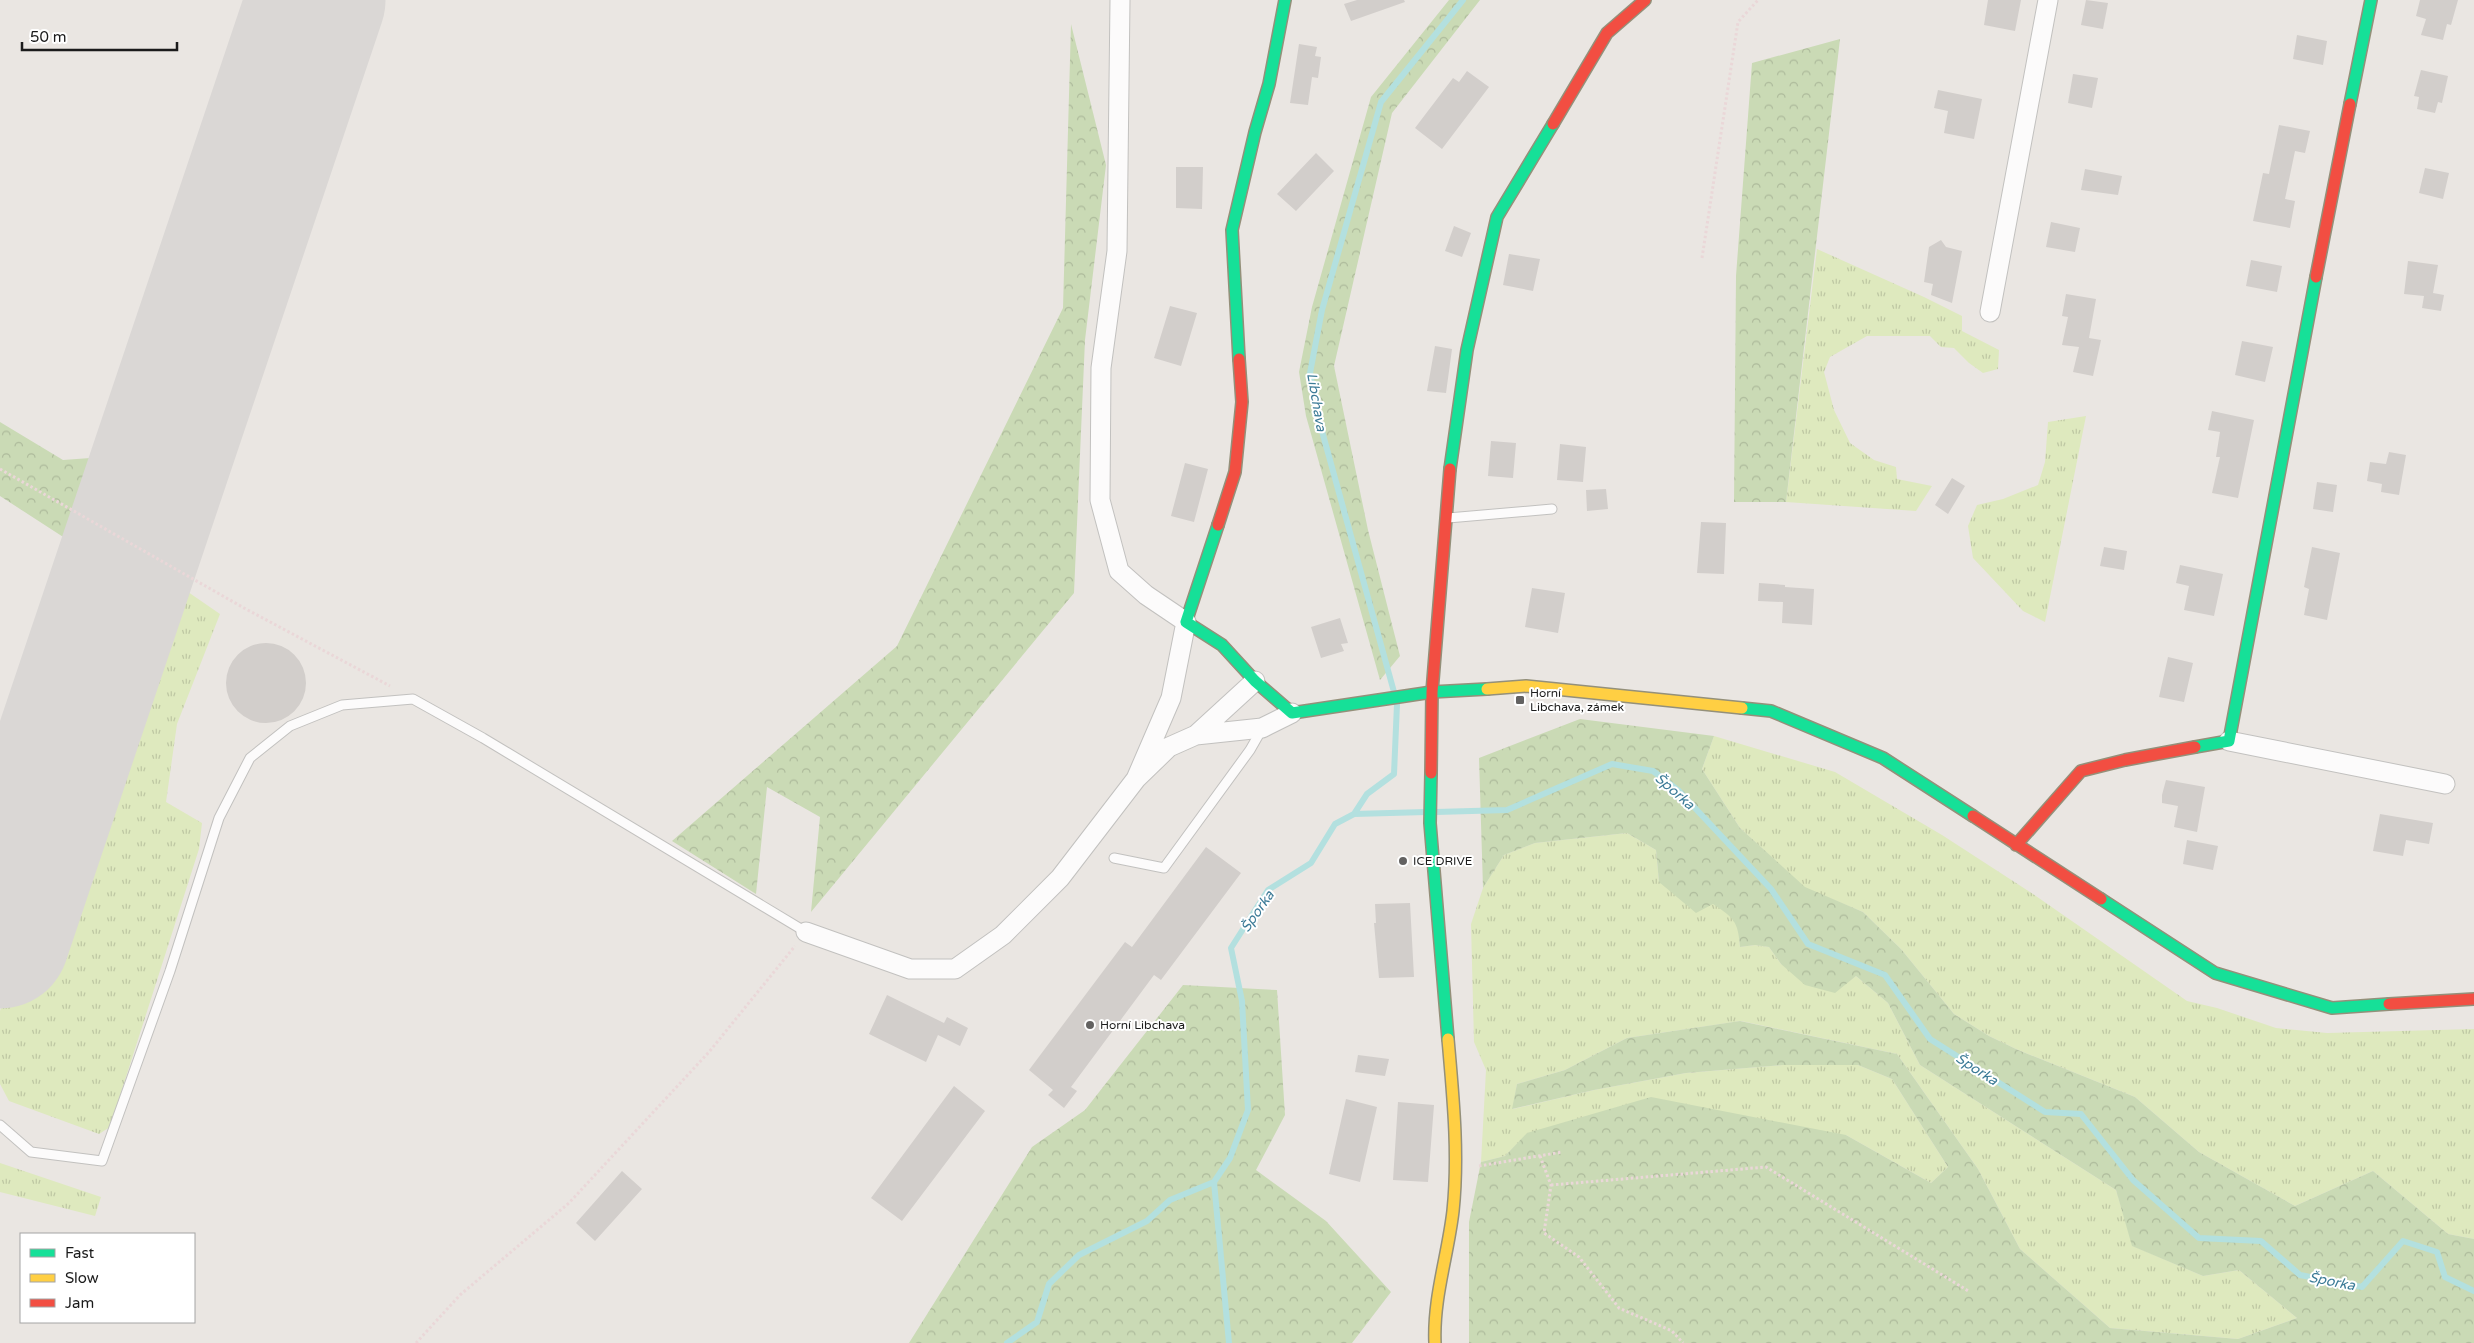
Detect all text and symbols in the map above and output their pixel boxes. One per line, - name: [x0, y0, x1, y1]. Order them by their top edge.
- scale bar: [22, 20, 178, 52]
- text: 50 m: [30, 28, 67, 46]
- water label: Libchava: [1303, 371, 1330, 434]
- place label: Horní Libchava, zámek: [1530, 686, 1625, 714]
- marker: Horní Libchava, zámek: [1514, 694, 1526, 706]
- water label: Šporka: [1652, 770, 1699, 814]
- place label: ICE DRIVE: [1413, 854, 1473, 868]
- marker: ICE DRIVE: [1397, 855, 1409, 867]
- water label: Šporka: [1237, 886, 1278, 935]
- place label: Horní Libchava: [1100, 1018, 1185, 1032]
- marker: Horní Libchava: [1084, 1019, 1096, 1031]
- water label: Šporka: [1953, 1050, 2002, 1090]
- legend: [20, 1233, 195, 1323]
- text: Fast: [65, 1244, 95, 1262]
- text: Slow: [65, 1269, 99, 1287]
- water label: Šporka: [2307, 1269, 2357, 1294]
- text: Jam: [65, 1294, 94, 1312]

